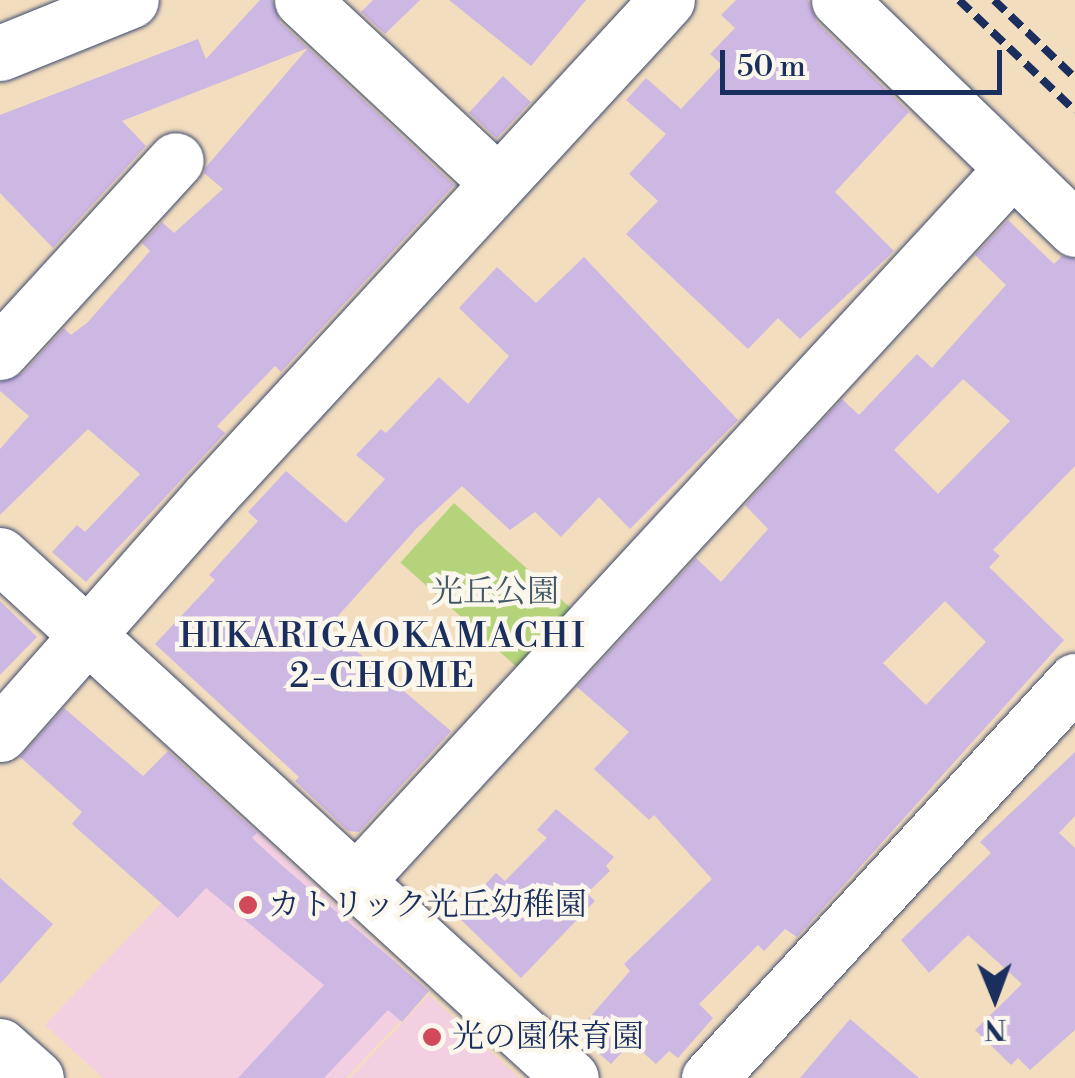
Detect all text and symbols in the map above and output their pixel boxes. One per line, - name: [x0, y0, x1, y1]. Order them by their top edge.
- scale bar: [725, 30, 1008, 92]
- text: 50 m: [737, 48, 806, 86]
- park label: 光丘公園: [431, 573, 559, 611]
- district label: HIKARIGAOKAMACHI 2-CHOME: [179, 616, 587, 698]
- place label: カトリック光丘幼稚園: [268, 886, 588, 924]
- marker: カトリック光丘幼稚園: [237, 894, 259, 916]
- north arrow: [945, 948, 1045, 1048]
- text: N: [984, 1011, 1007, 1046]
- place label: 光の園保育園: [452, 1018, 644, 1056]
- marker: 光の園保育園: [421, 1026, 443, 1048]

